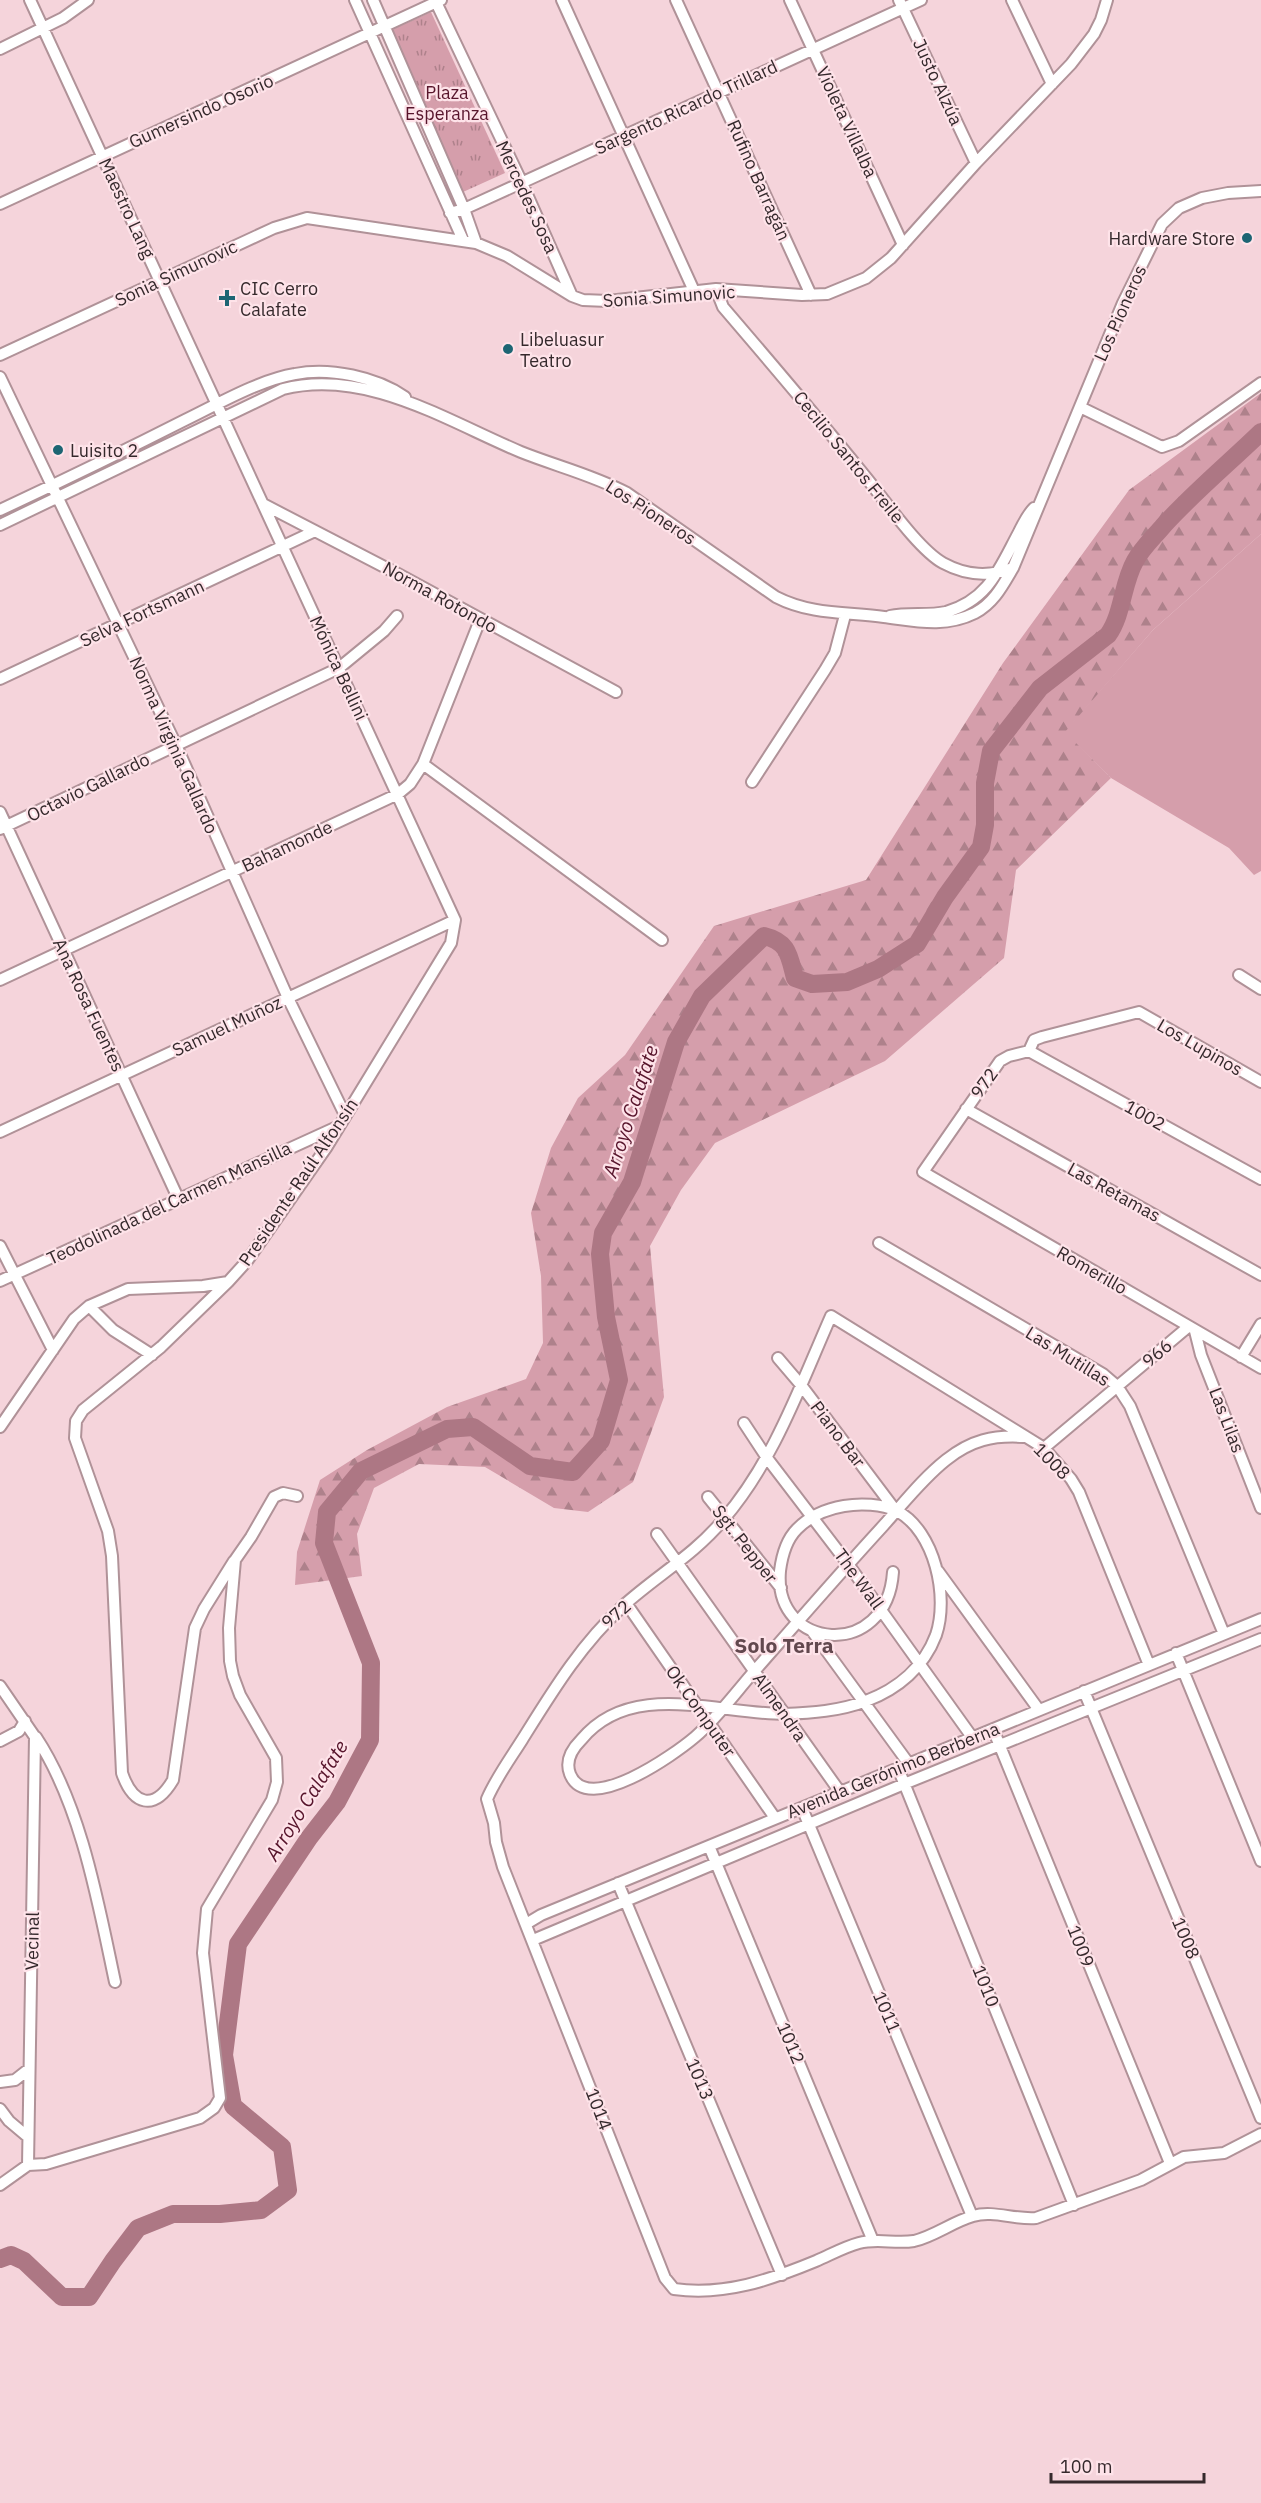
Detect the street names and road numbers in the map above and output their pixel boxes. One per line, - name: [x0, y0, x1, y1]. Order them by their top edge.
- street label: Justo Alzúa: [908, 35, 968, 129]
- street label: Sargento Ricardo Trillard: [591, 54, 781, 160]
- street label: Violeta Villalba: [811, 63, 883, 182]
- street label: Gumersindo Osorio: [125, 69, 277, 153]
- street label: Rufino Barragán: [722, 116, 796, 244]
- street label: Mercedes Sosa: [491, 137, 563, 258]
- street label: Maestro Lang: [94, 154, 161, 262]
- street label: Sonia Simunovic: [111, 235, 241, 311]
- street label: Los Pioneros: [1089, 261, 1151, 365]
- street label: Sonia Simunovic: [602, 280, 736, 312]
- street label: Cecilio Santos Freile: [789, 386, 909, 528]
- street label: Los Pioneros: [602, 474, 700, 550]
- street label: Norma Rotondo: [379, 556, 501, 638]
- street label: Selva Fortsmann: [76, 574, 208, 652]
- street label: Mónica Bellini: [305, 612, 373, 724]
- street label: Norma Virginia Gallardo: [125, 653, 223, 837]
- street label: Octavio Gallardo: [23, 747, 153, 827]
- street label: Bahamonde: [238, 815, 336, 877]
- street label: Ana Rosa Fuentes: [48, 935, 130, 1075]
- street label: Samuel Muñoz: [168, 991, 286, 1061]
- street label: Los Lupinos: [1153, 1013, 1247, 1081]
- street label: 972: [965, 1063, 1003, 1103]
- street label: Presidente Raúl Alfonsín: [233, 1094, 363, 1270]
- street label: 1002: [1121, 1094, 1169, 1136]
- street label: Teodolinada del Carmen Mansilla: [43, 1136, 295, 1270]
- street label: Las Retamas: [1063, 1157, 1165, 1227]
- street label: Romerillo: [1053, 1241, 1131, 1299]
- street label: Las Mutillas: [1021, 1321, 1115, 1391]
- street label: 966: [1137, 1334, 1177, 1372]
- street label: Las Lilas: [1204, 1384, 1250, 1456]
- street label: Piano Bar: [805, 1396, 871, 1472]
- street label: 1008: [1029, 1438, 1075, 1484]
- street label: Sgt. Pepper: [707, 1500, 783, 1588]
- street label: The Wall: [829, 1544, 889, 1614]
- street label: 972: [596, 1595, 636, 1633]
- street label: Ok Computer: [661, 1661, 741, 1762]
- street label: Almendra: [748, 1668, 812, 1746]
- street label: Avenida Gerónimo Berberna: [783, 1717, 1003, 1823]
- street label: Vecinal: [20, 1911, 44, 1970]
- street label: 1008: [1167, 1914, 1205, 1962]
- street label: 1009: [1062, 1922, 1100, 1970]
- street label: 1010: [967, 1962, 1005, 2010]
- street label: 1011: [868, 1988, 906, 2036]
- street label: 1012: [772, 2019, 810, 2067]
- street label: 1013: [681, 2055, 719, 2103]
- street label: 1014: [581, 2085, 618, 2133]

